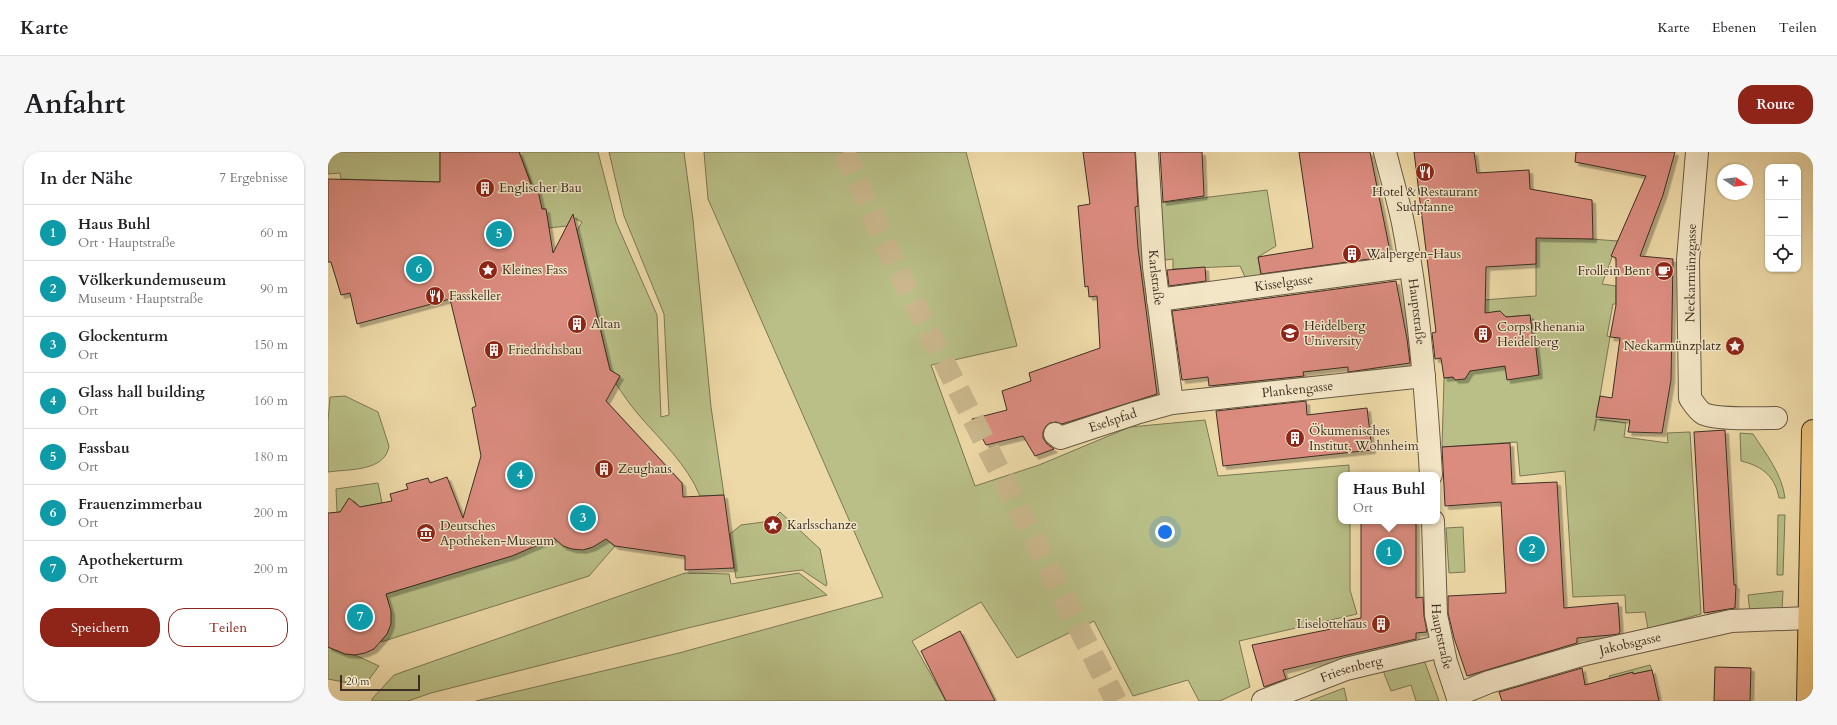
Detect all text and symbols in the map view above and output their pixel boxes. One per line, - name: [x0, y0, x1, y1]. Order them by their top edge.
- text: Karte: [20, 15, 69, 41]
- text: Karte: [1657, 18, 1690, 37]
- text: Ebenen: [1712, 18, 1757, 37]
- text: Teilen: [1779, 18, 1817, 37]
- text: Anfahrt: [24, 85, 125, 123]
- button: Route: [1738, 85, 1813, 124]
- restaurant icon: Hotel & Restaurant Sudpfanne: [1414, 161, 1436, 183]
- north arrow: [1717, 164, 1753, 200]
- map controls: [1765, 164, 1801, 272]
- button: +: [1765, 164, 1801, 200]
- text: In der Nähe: [40, 167, 133, 190]
- text: 7 Ergebnisse: [219, 169, 288, 187]
- building icon: Englischer Bau: [474, 177, 496, 199]
- place label: Englischer Bau: [499, 179, 582, 197]
- place label: Hotel & Restaurant Sudpfanne: [1372, 183, 1478, 216]
- button: −: [1765, 200, 1801, 236]
- text: Haus Buhl: [78, 214, 150, 234]
- pin: 5: [486, 219, 512, 249]
- street label: Neckarmünzgasse: [1681, 223, 1701, 323]
- text: 1: [50, 224, 56, 242]
- text: 60 m: [260, 224, 288, 242]
- text: Ort · Hauptstraße: [78, 234, 175, 252]
- button: locate: [1765, 236, 1801, 272]
- building icon: Walpergen-Haus: [1341, 243, 1363, 265]
- place label: Walpergen-Haus: [1365, 245, 1461, 263]
- street label: Karlstraße: [1144, 249, 1168, 307]
- pin: 6: [406, 254, 432, 284]
- place icon: Kleines Fass: [477, 259, 499, 281]
- cafe icon: Frollein Bent: [1653, 260, 1675, 282]
- place label: Kleines Fass: [502, 261, 567, 279]
- place label: Frollein Bent: [1578, 262, 1650, 280]
- text: Völkerkundemuseum: [78, 270, 226, 290]
- street label: Kisselgasse: [1254, 270, 1314, 296]
- street label: Hauptstraße: [1403, 277, 1430, 346]
- text: 2: [50, 280, 56, 298]
- text: 90 m: [260, 280, 288, 298]
- restaurant icon: Fasskeller: [424, 285, 446, 307]
- place label: Fasskeller: [449, 287, 501, 305]
- text: Museum · Hauptstraße: [78, 290, 203, 308]
- building icon: Altan: [566, 313, 588, 335]
- place label: Altan: [591, 315, 621, 333]
- place label: Heidelberg University: [1304, 317, 1366, 350]
- place label: Corps Rhenania Heidelberg: [1497, 318, 1586, 351]
- school or university icon: Heidelberg University: [1279, 322, 1301, 344]
- building icon: Corps Rhenania Heidelberg: [1472, 323, 1494, 345]
- text: Glockenturm: [78, 326, 168, 346]
- place icon: Neckarmünzplatz: [1724, 335, 1746, 357]
- text: 3: [50, 336, 56, 354]
- text: 150 m: [254, 336, 288, 354]
- place label: Neckarmünzplatz: [1624, 337, 1721, 355]
- building icon: Friedrichsbau: [483, 339, 505, 361]
- place label: Friedrichsbau: [508, 341, 582, 359]
- text: Ort: [78, 346, 98, 364]
- street label: Plankengasse: [1261, 377, 1334, 402]
- text: Glass hall building: [78, 382, 205, 402]
- text: 4: [50, 392, 56, 410]
- text: 160 m: [254, 392, 288, 410]
- text: Ort: [78, 402, 98, 420]
- street label: Eselspfad: [1087, 404, 1139, 437]
- place label: Ökumenisches Institut, Wohnheim: [1309, 422, 1419, 455]
- building icon: Ökumenisches Institut, Wohnheim: [1284, 427, 1306, 449]
- text: Fassbau: [78, 438, 130, 458]
- text: 5: [50, 448, 56, 466]
- text: 180 m: [254, 448, 288, 466]
- text: Ort: [78, 458, 98, 476]
- building icon: Zeughaus: [593, 458, 615, 480]
- pin: 4: [507, 460, 533, 490]
- place label: Zeughaus: [618, 460, 672, 478]
- popup: [1338, 472, 1440, 524]
- text: Haus Buhl: [1353, 479, 1425, 499]
- text: Frauenzimmerbau: [78, 494, 203, 514]
- text: Ort: [1353, 499, 1373, 517]
- pin: 3: [570, 503, 596, 533]
- text: 6: [50, 504, 56, 522]
- text: 200 m: [254, 504, 288, 522]
- text: Ort: [78, 514, 98, 532]
- place icon: Karlsschanze: [762, 514, 784, 536]
- place label: Karlsschanze: [787, 516, 857, 534]
- place label: Deutsches Apotheken-Museum: [440, 517, 554, 550]
- museum icon: Deutsches Apotheken-Museum: [415, 522, 437, 544]
- your location: [1155, 522, 1175, 542]
- pin: 2: [1519, 534, 1545, 564]
- pin: 1: [1376, 537, 1402, 567]
- text: Apothekerturm: [78, 550, 183, 570]
- text: 7: [50, 560, 56, 578]
- text: 200 m: [254, 560, 288, 578]
- text: Ort: [78, 570, 98, 588]
- pin: 7: [347, 602, 373, 632]
- street label: Hauptstraße: [1427, 603, 1457, 672]
- button: Speichern: [40, 608, 160, 647]
- button: Teilen: [168, 608, 288, 647]
- building icon: Liselottehaus: [1370, 613, 1392, 635]
- place label: Liselottehaus: [1297, 615, 1367, 633]
- street label: Jakobsgasse: [1596, 628, 1663, 660]
- street label: Friesenberg: [1317, 651, 1385, 687]
- scale bar: [340, 673, 420, 692]
- text: 20 m: [346, 674, 370, 689]

